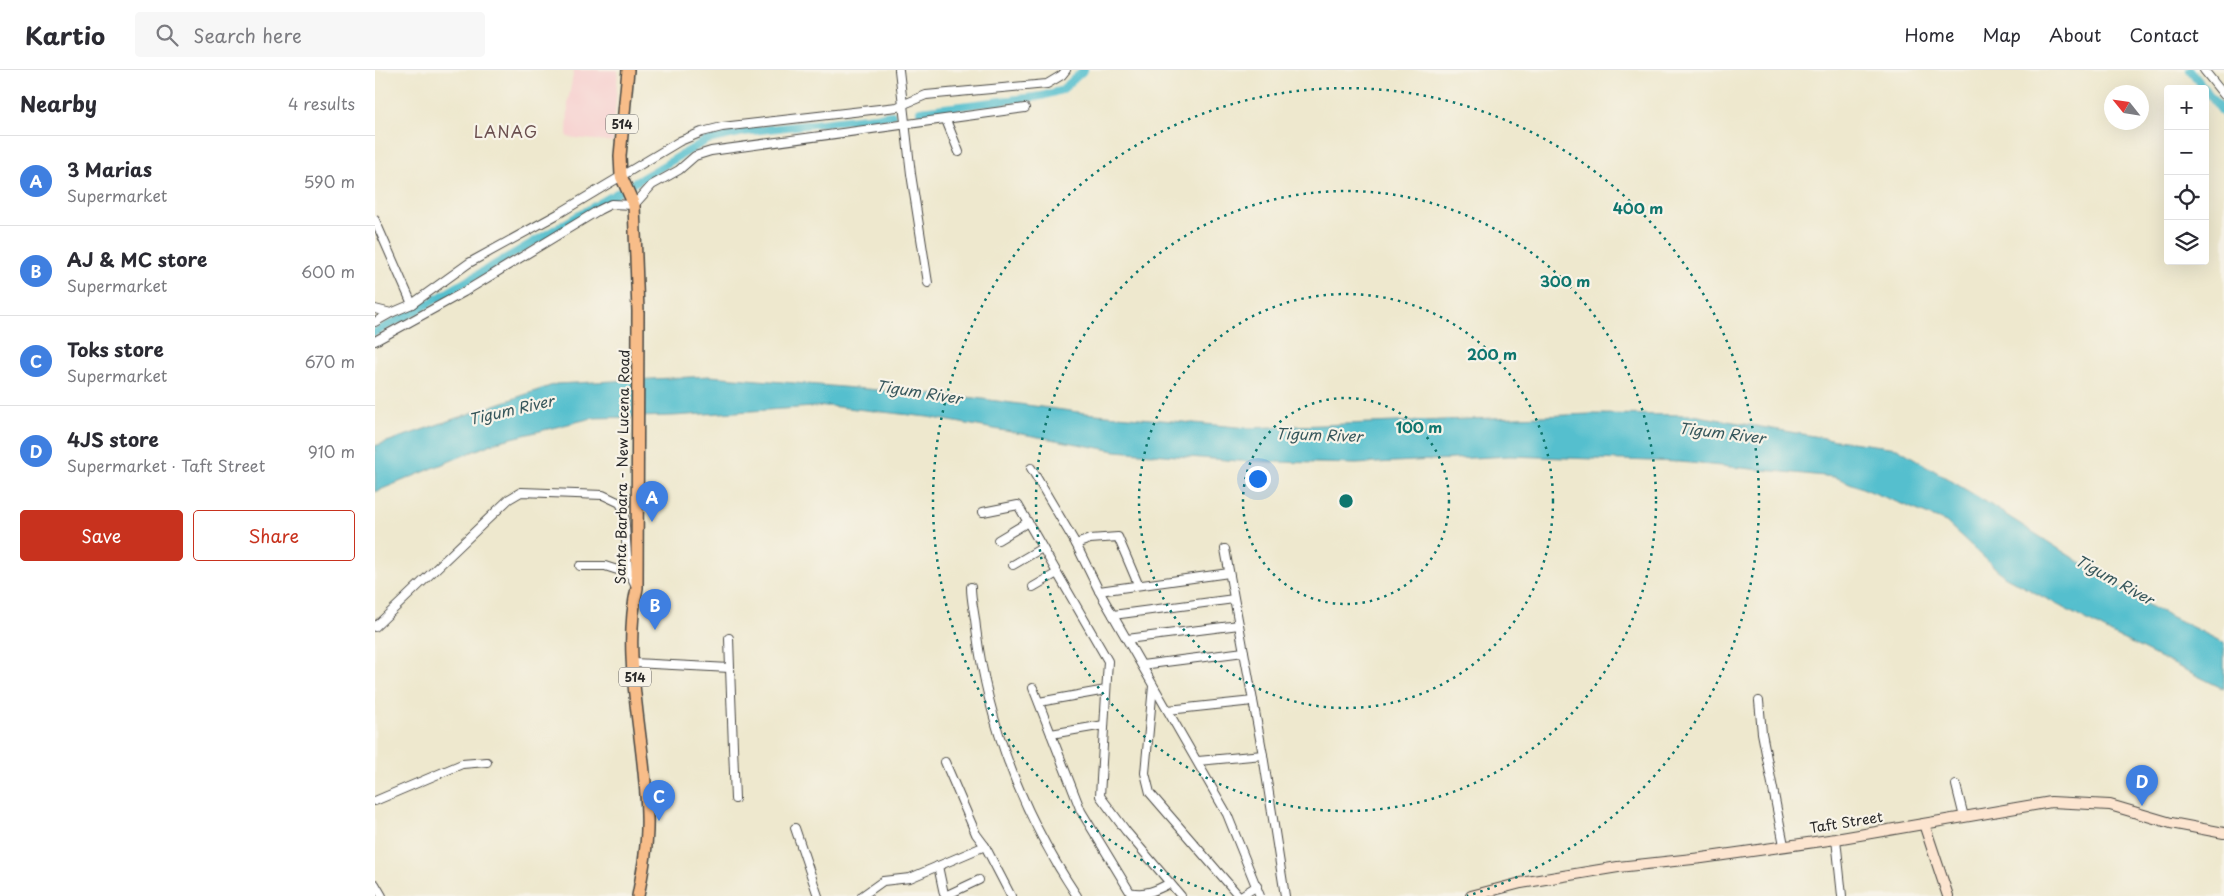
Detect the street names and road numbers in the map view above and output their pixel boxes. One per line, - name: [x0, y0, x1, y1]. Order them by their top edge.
- road number: 514: [606, 114, 638, 134]
- street label: Santa Barbara - New Lucena Road: [609, 349, 635, 585]
- road number: 514: [619, 668, 651, 686]
- street label: Taft Street: [1808, 806, 1884, 838]

